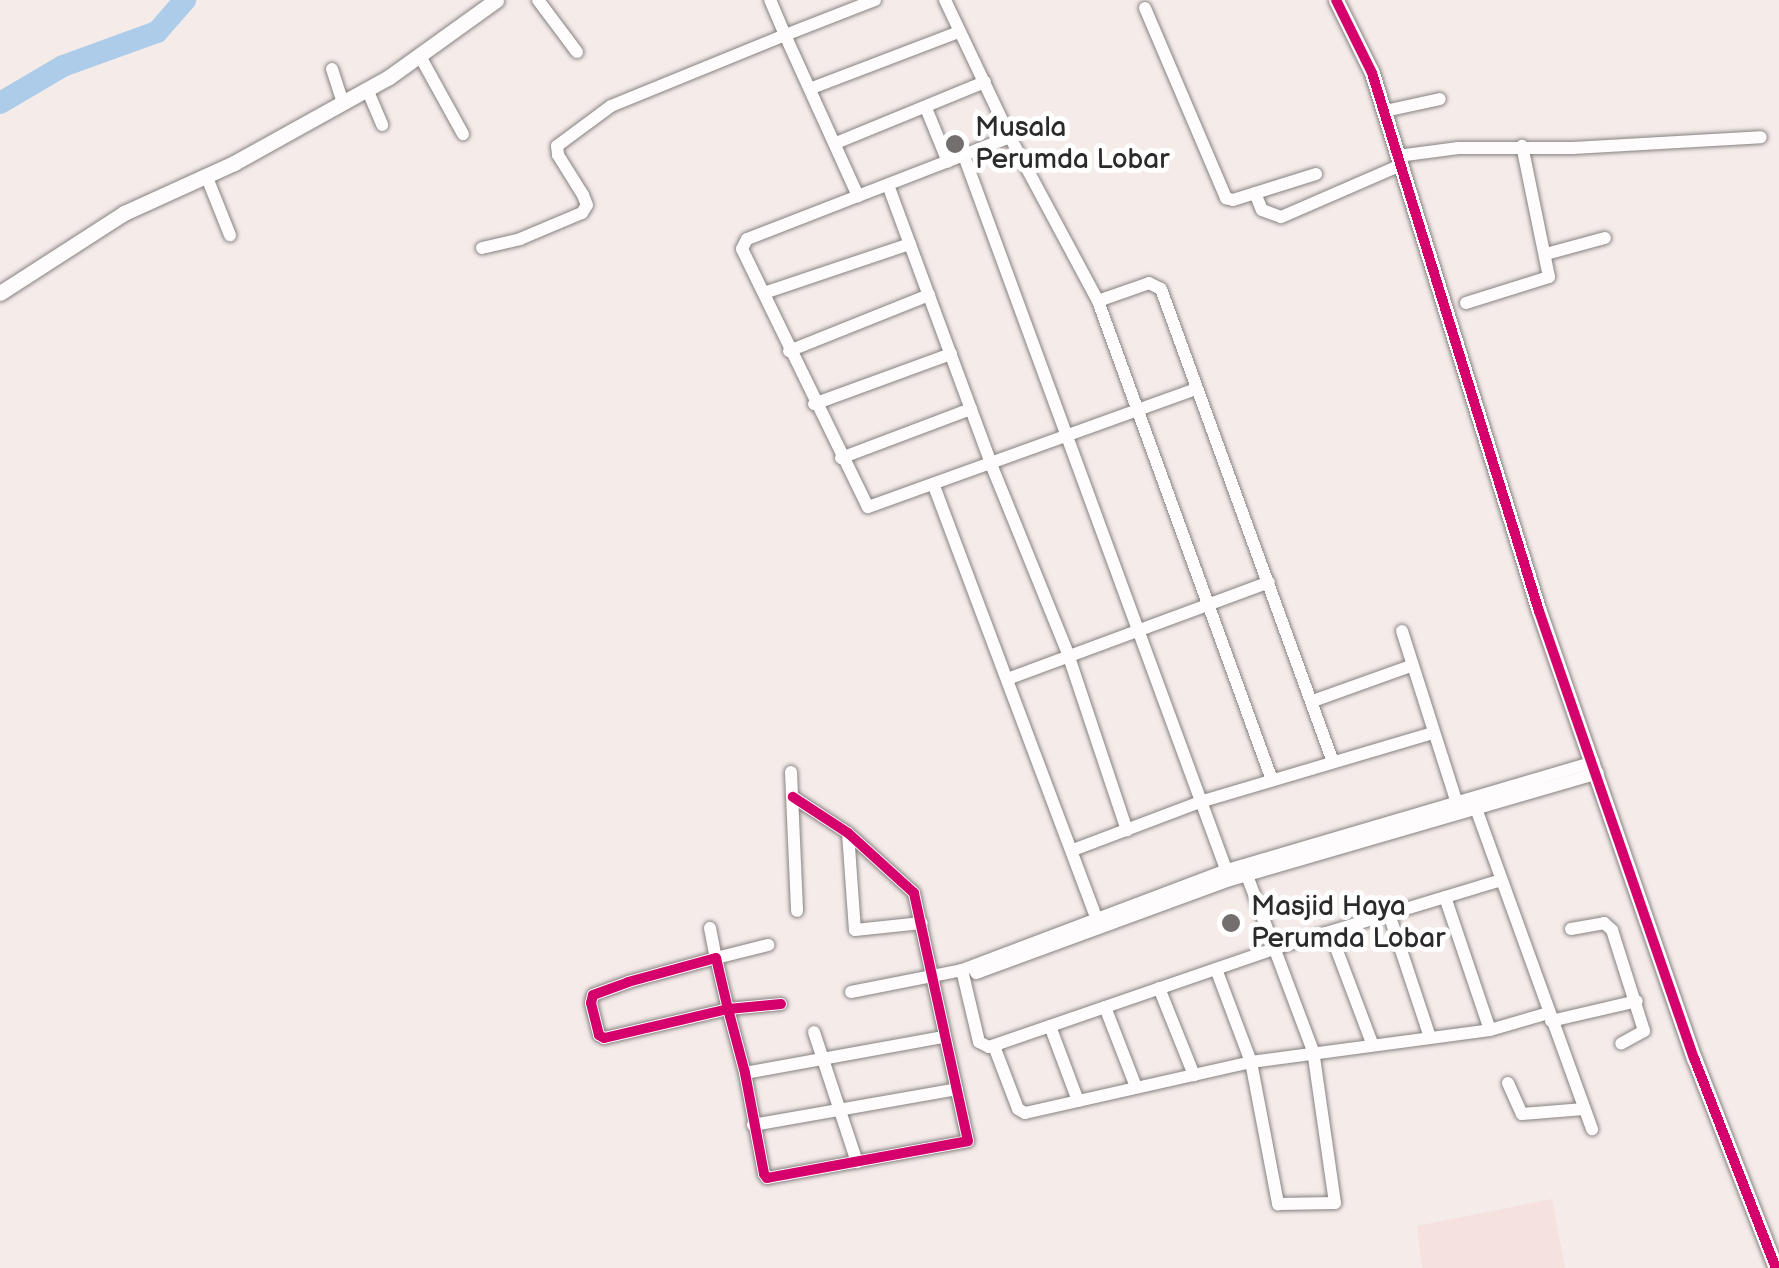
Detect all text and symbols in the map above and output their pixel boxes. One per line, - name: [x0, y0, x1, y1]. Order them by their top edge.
- place label: Musala Perumda Lobar: [975, 111, 1169, 177]
- marker: Musala Perumda Lobar: [944, 133, 966, 155]
- place label: Masjid Haya Perumda Lobar: [1251, 890, 1445, 956]
- marker: Masjid Haya Perumda Lobar: [1220, 912, 1242, 934]

